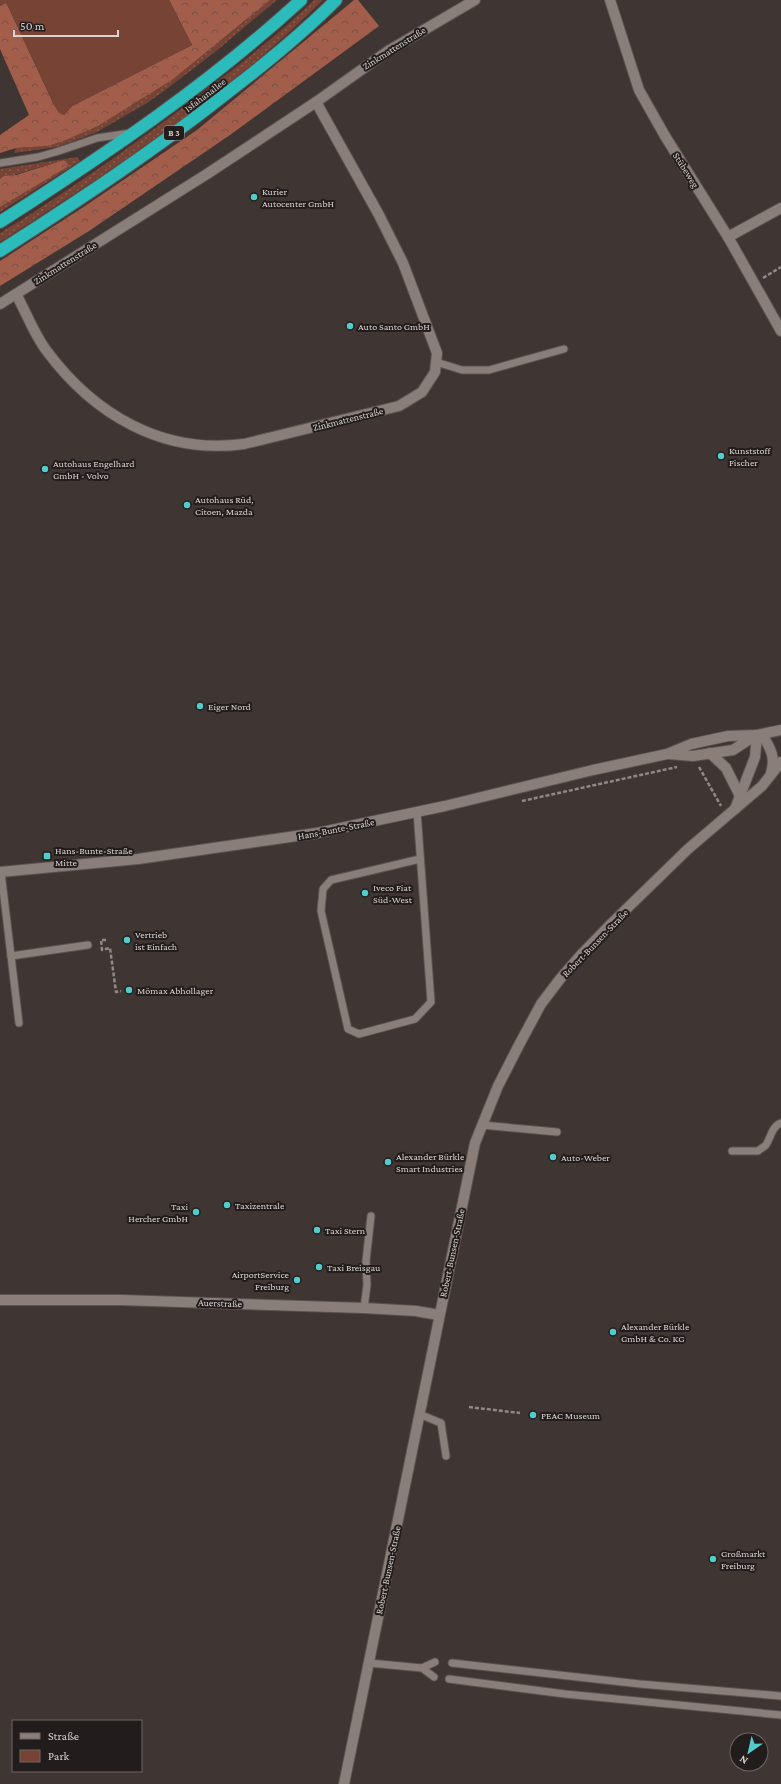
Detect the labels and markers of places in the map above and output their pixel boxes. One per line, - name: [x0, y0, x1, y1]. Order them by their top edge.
- place label: Kurier Autocenter GmbH: [262, 186, 335, 209]
- marker: Kurier Autocenter GmbH: [249, 192, 259, 202]
- marker: Auto Santo GmbH: [345, 321, 355, 331]
- place label: Auto Santo GmbH: [358, 321, 430, 332]
- place label: Kunststoff Fischer: [729, 445, 771, 468]
- marker: Kunststoff Fischer: [716, 451, 726, 461]
- place label: Autohaus Engelhard GmbH - Volvo: [53, 458, 135, 481]
- marker: Autohaus Engelhard GmbH - Volvo: [40, 464, 50, 474]
- place label: Autohaus Rüd, Citoen, Mazda: [195, 494, 253, 517]
- marker: Autohaus Rüd, Citoen, Mazda: [182, 500, 192, 510]
- marker: Eiger Nord: [195, 701, 205, 711]
- place label: Eiger Nord: [208, 701, 251, 712]
- place label: Hans-Bunte-Straße Mitte: [55, 845, 133, 868]
- marker: Hans-Bunte-Straße Mitte: [42, 851, 52, 861]
- place label: Iveco Fiat Süd-West: [373, 882, 413, 905]
- marker: Iveco Fiat Süd-West: [360, 888, 370, 898]
- place label: Vertrieb ist Einfach: [135, 929, 178, 952]
- marker: Vertrieb ist Einfach: [122, 935, 132, 945]
- marker: Mömax Abhollager: [124, 985, 134, 995]
- place label: Mömax Abhollager: [137, 985, 214, 996]
- place label: Alexander Bürkle Smart Industries: [396, 1151, 465, 1174]
- marker: Auto-Weber: [548, 1152, 558, 1162]
- place label: Auto-Weber: [561, 1152, 610, 1163]
- marker: Alexander Bürkle Smart Industries: [383, 1157, 393, 1167]
- marker: Taxizentrale: [222, 1200, 232, 1210]
- place label: Taxizentrale: [235, 1200, 285, 1211]
- place label: Taxi Hercher GmbH: [128, 1201, 188, 1224]
- marker: Taxi Hercher GmbH: [191, 1207, 201, 1217]
- marker: Taxi Stern: [312, 1225, 322, 1235]
- place label: Taxi Stern: [325, 1225, 366, 1236]
- marker: Taxi Breisgau: [314, 1262, 324, 1272]
- place label: Taxi Breisgau: [327, 1262, 381, 1273]
- place label: AirportService Freiburg: [232, 1269, 290, 1292]
- marker: AirportService Freiburg: [292, 1275, 302, 1285]
- place label: Alexander Bürkle GmbH & Co. KG: [621, 1321, 690, 1344]
- marker: Alexander Bürkle GmbH & Co. KG: [608, 1327, 618, 1337]
- marker: PEAC Museum: [528, 1410, 538, 1420]
- place label: PEAC Museum: [541, 1410, 600, 1421]
- place label: Großmarkt Freiburg: [721, 1548, 766, 1571]
- marker: Großmarkt Freiburg: [708, 1554, 718, 1564]

